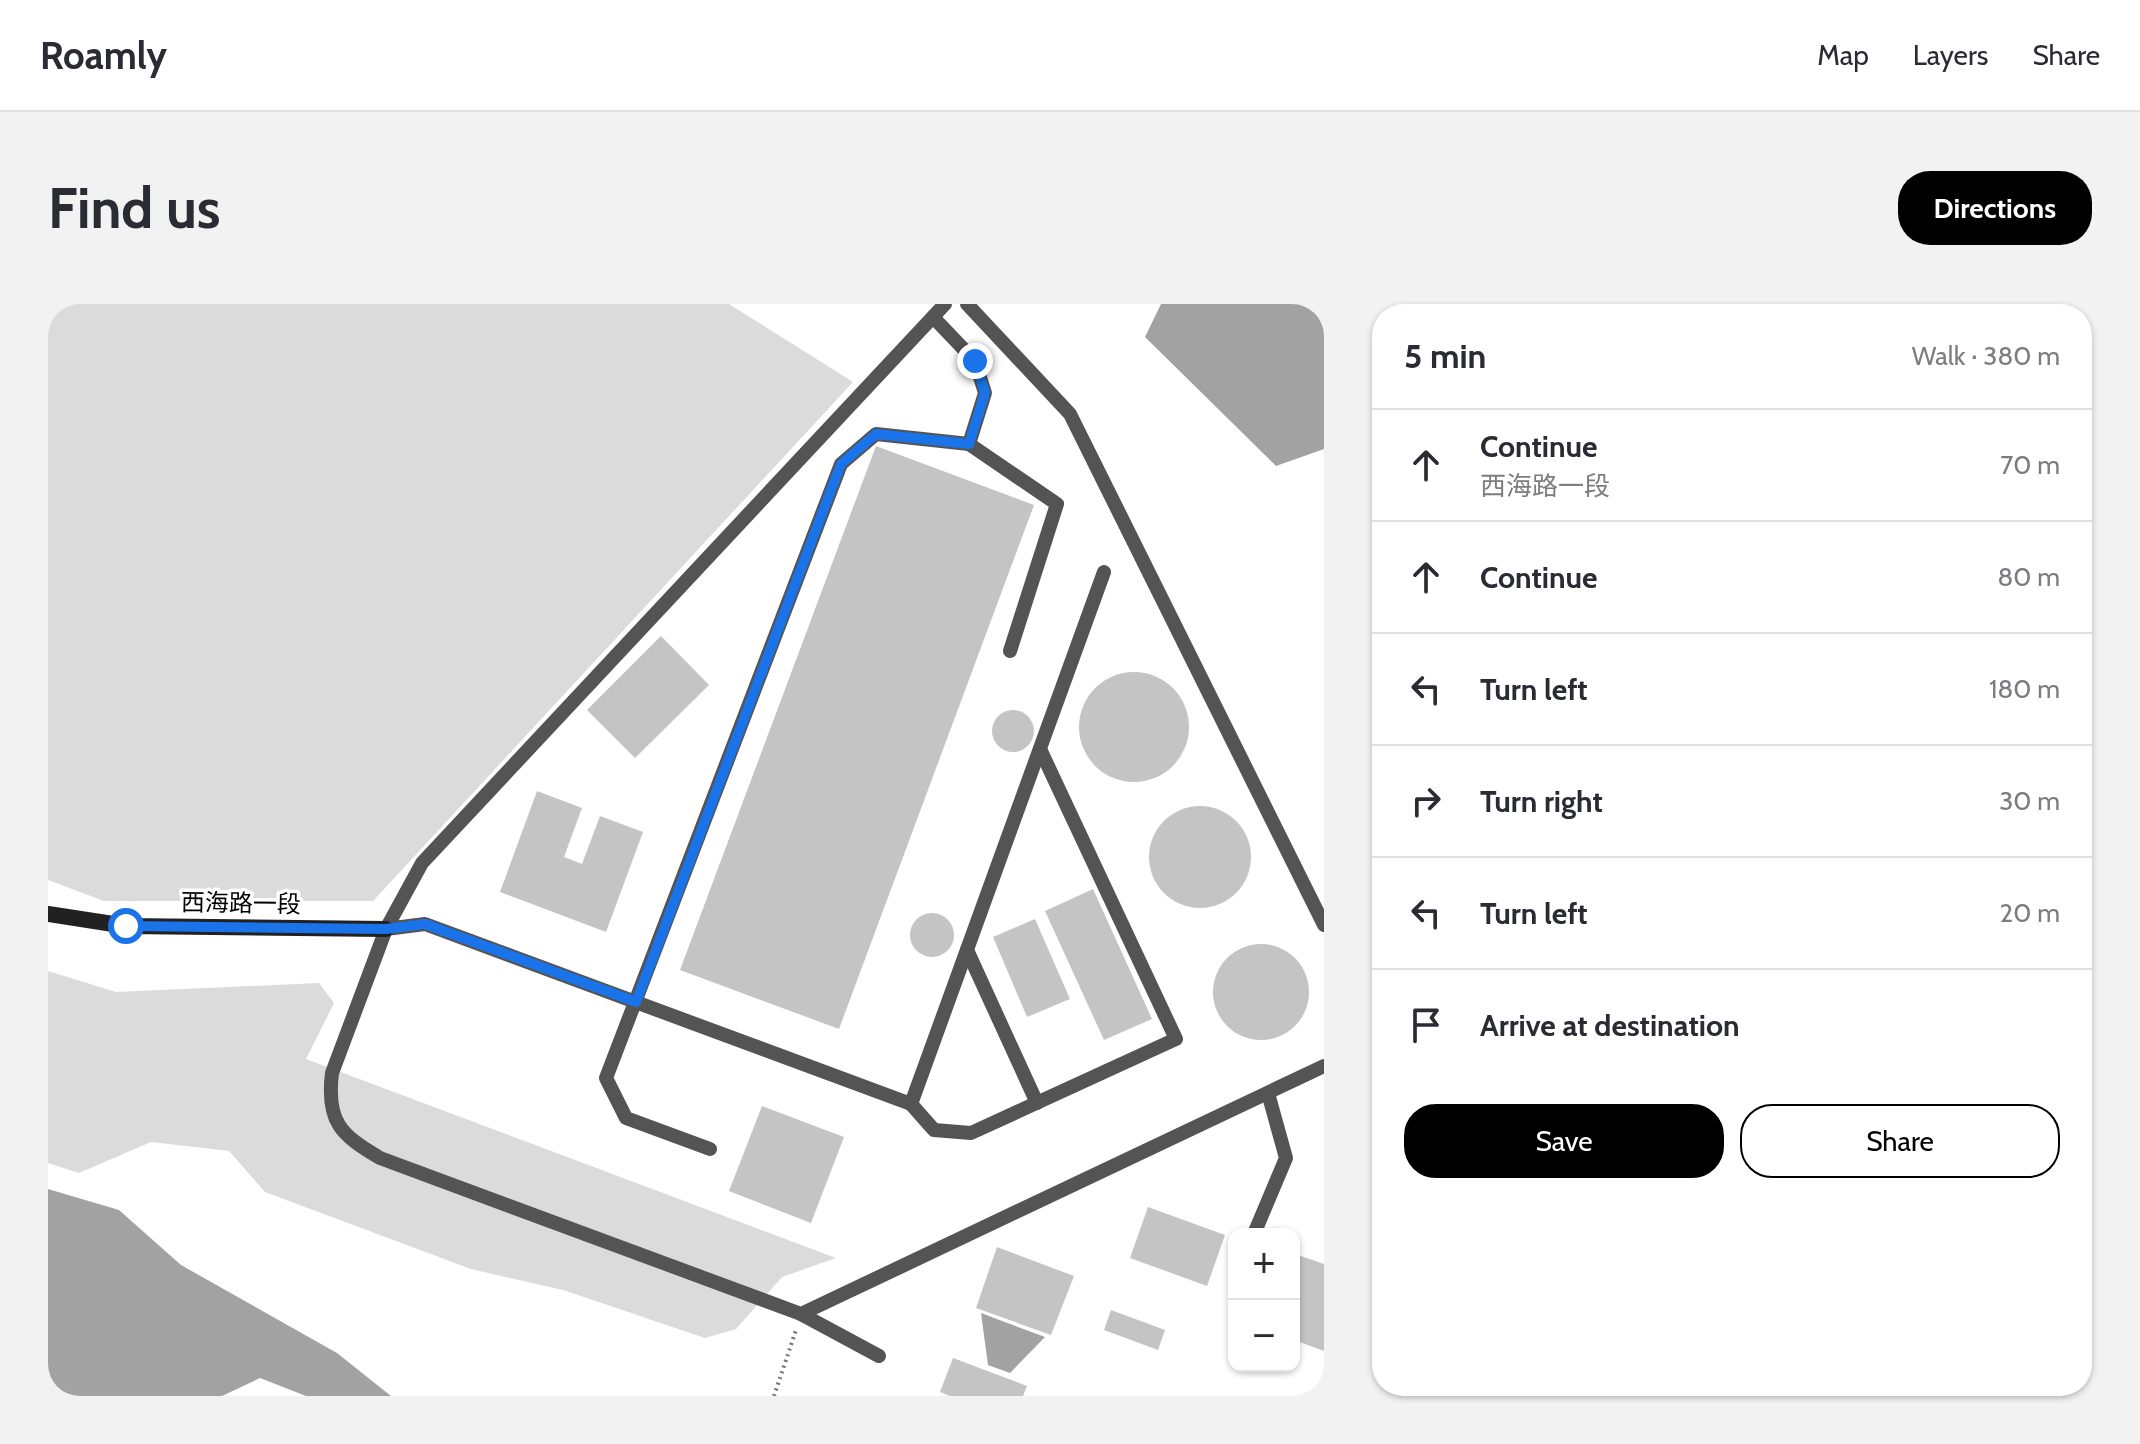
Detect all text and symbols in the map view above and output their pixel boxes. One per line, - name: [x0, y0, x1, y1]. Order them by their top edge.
- text: Roamly: [40, 32, 167, 79]
- text: Map: [1817, 38, 1869, 72]
- text: Layers: [1913, 38, 1988, 72]
- text: Share: [2032, 38, 2100, 72]
- button: Directions: [1898, 171, 2092, 245]
- text: Find us: [48, 174, 221, 242]
- text: 5 min: [1404, 335, 1486, 377]
- text: Walk · 380 m: [1912, 340, 2060, 372]
- route end: [957, 343, 993, 379]
- text: Continue: [1480, 428, 1597, 465]
- icon: ahead: [1404, 443, 1448, 487]
- text: 70 m: [2000, 449, 2060, 481]
- text: 西海路一段: [1480, 470, 1610, 502]
- icon: ahead: [1404, 555, 1448, 599]
- text: Continue: [1480, 559, 1597, 596]
- text: 80 m: [1997, 561, 2060, 593]
- icon: left: [1404, 667, 1448, 711]
- text: Turn left: [1480, 671, 1588, 708]
- text: 180 m: [1989, 673, 2060, 705]
- icon: right: [1404, 779, 1448, 823]
- text: Turn right: [1480, 783, 1603, 820]
- text: 30 m: [1999, 785, 2060, 817]
- street label: 西海路一段: [181, 887, 301, 919]
- icon: left: [1404, 891, 1448, 935]
- text: Turn left: [1480, 895, 1588, 932]
- text: 20 m: [2000, 897, 2060, 929]
- route start: [108, 908, 144, 944]
- icon: arrive: [1404, 1003, 1448, 1047]
- text: Arrive at destination: [1480, 1007, 1740, 1044]
- button: Save: [1404, 1104, 1724, 1178]
- button: Share: [1740, 1104, 2060, 1178]
- map controls: [1228, 1228, 1300, 1372]
- button: +: [1228, 1228, 1300, 1300]
- button: −: [1228, 1300, 1300, 1372]

